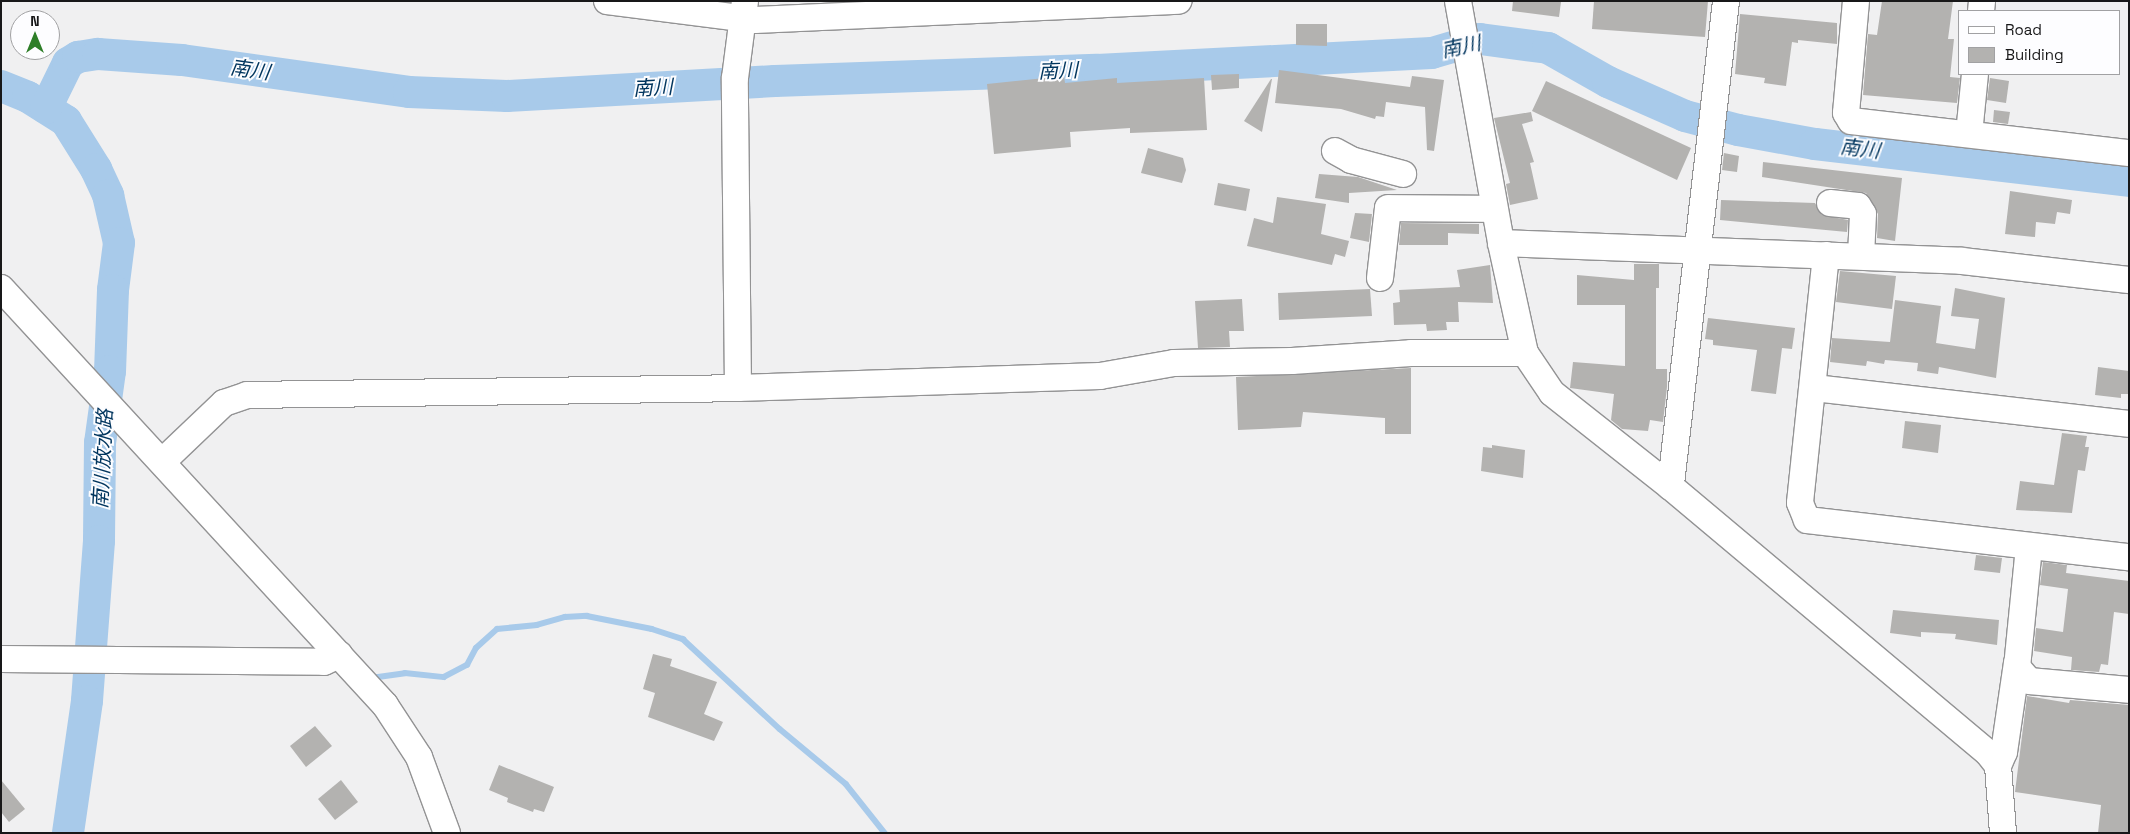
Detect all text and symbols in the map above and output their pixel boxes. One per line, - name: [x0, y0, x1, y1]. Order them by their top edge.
- north arrow: [10, 10, 60, 60]
- legend: [1958, 10, 2120, 75]
- text: N: [30, 12, 40, 30]
- text: Road: [2005, 20, 2042, 39]
- water label: 南川: [1439, 31, 1483, 63]
- text: Building: [2005, 45, 2064, 64]
- water label: 南川: [229, 55, 271, 85]
- water label: 南川: [1038, 58, 1078, 84]
- water label: 南川: [632, 75, 674, 101]
- water label: 南川: [1839, 135, 1881, 163]
- water label: 南川放水路: [88, 408, 118, 510]

